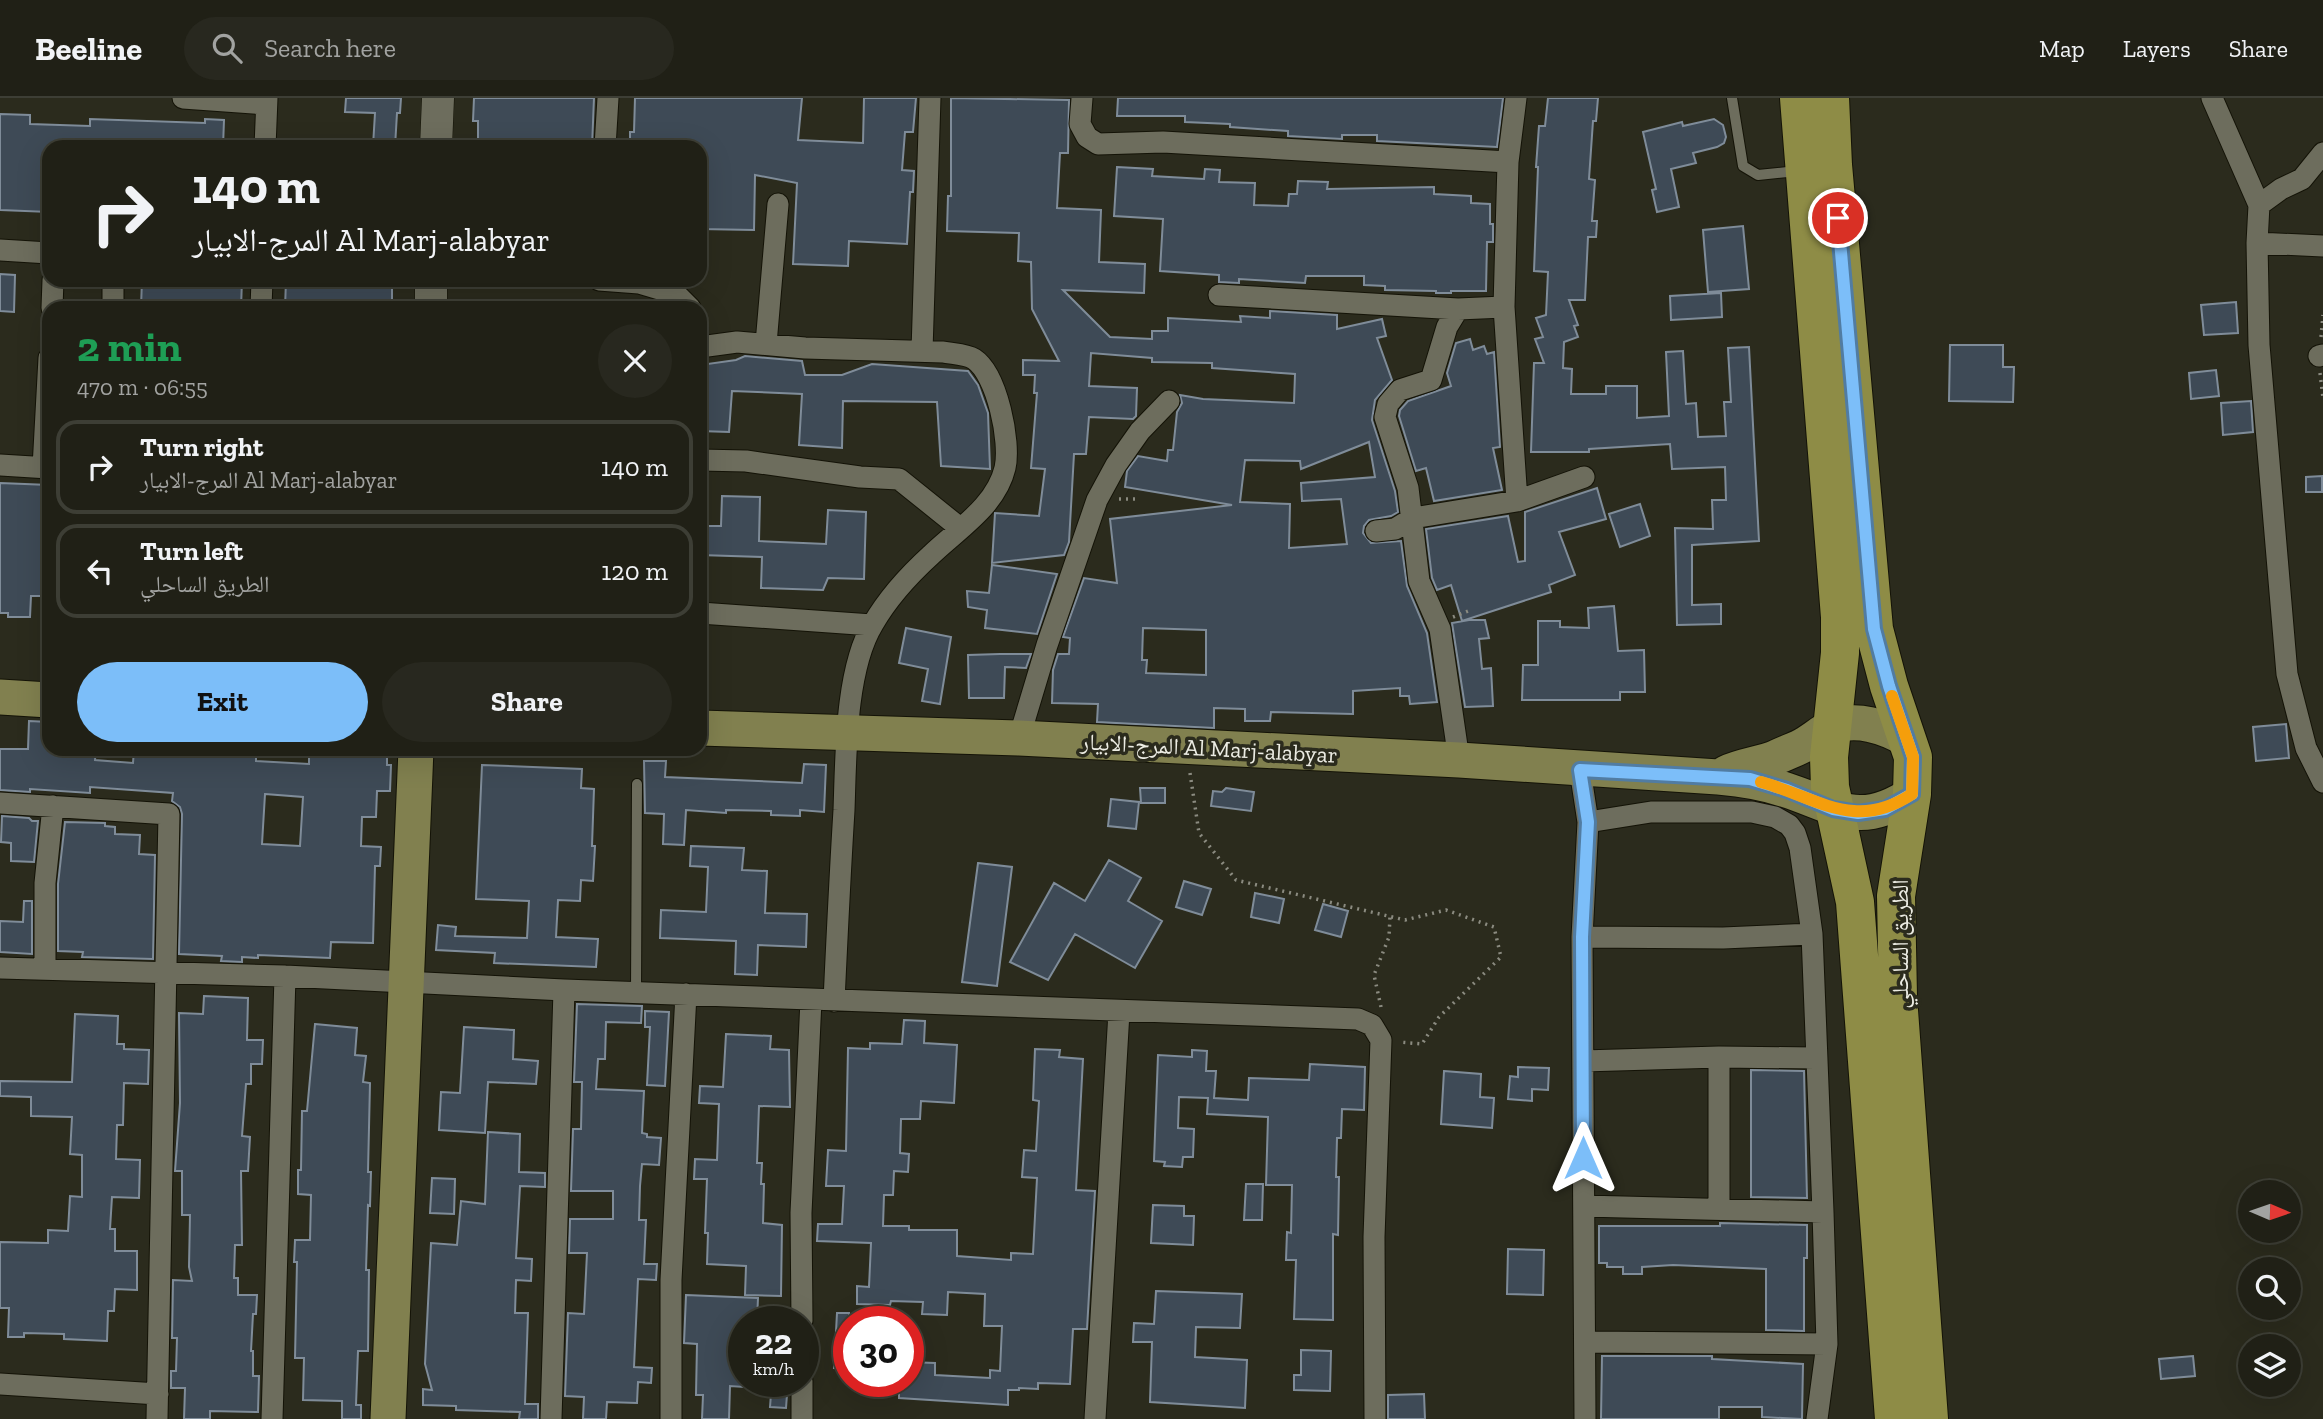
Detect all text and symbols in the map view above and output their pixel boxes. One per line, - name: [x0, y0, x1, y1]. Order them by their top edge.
- search box: [184, 17, 674, 80]
- text: Beeline: [35, 29, 142, 68]
- icon: search: [208, 29, 246, 67]
- text: Search here: [264, 32, 396, 64]
- text: Map: [2039, 34, 2085, 63]
- text: Layers: [2123, 34, 2191, 63]
- text: Share: [2229, 34, 2288, 63]
- text: 140 m: [192, 157, 320, 216]
- icon: right: [77, 168, 168, 259]
- pin: [1808, 188, 1868, 248]
- icon: arrive: [1819, 199, 1857, 237]
- text: المرج-الابيار Al Marj-alabyar: [192, 221, 550, 259]
- text: 2 min: [77, 321, 182, 372]
- button: close: [598, 324, 672, 398]
- text: 470 m · 06:55: [77, 373, 208, 401]
- text: Turn right: [140, 431, 263, 463]
- icon: right: [81, 448, 119, 486]
- text: 140 m: [601, 451, 668, 483]
- text: المرج-الابيار Al Marj-alabyar: [140, 466, 397, 494]
- text: Turn left: [140, 535, 243, 567]
- icon: left: [81, 552, 119, 590]
- text: 120 m: [601, 555, 668, 587]
- text: الطريق الساحلي: [140, 570, 269, 598]
- button: Exit: [77, 662, 368, 742]
- button: Share: [382, 662, 672, 742]
- street label: المرج-الابيار Al Marj-alabyar: [1079, 727, 1338, 770]
- street label: الطريق الساحلي: [1886, 879, 1919, 1009]
- position arrow: [1546, 1121, 1620, 1195]
- north arrow: [2238, 1180, 2301, 1242]
- map controls: [2238, 1180, 2301, 1397]
- button: search: [2238, 1257, 2301, 1320]
- speed limit sign: 30: [833, 1306, 924, 1397]
- text: 22: [755, 1321, 792, 1363]
- button: layers: [2238, 1334, 2301, 1397]
- text: km/h: [753, 1358, 794, 1380]

